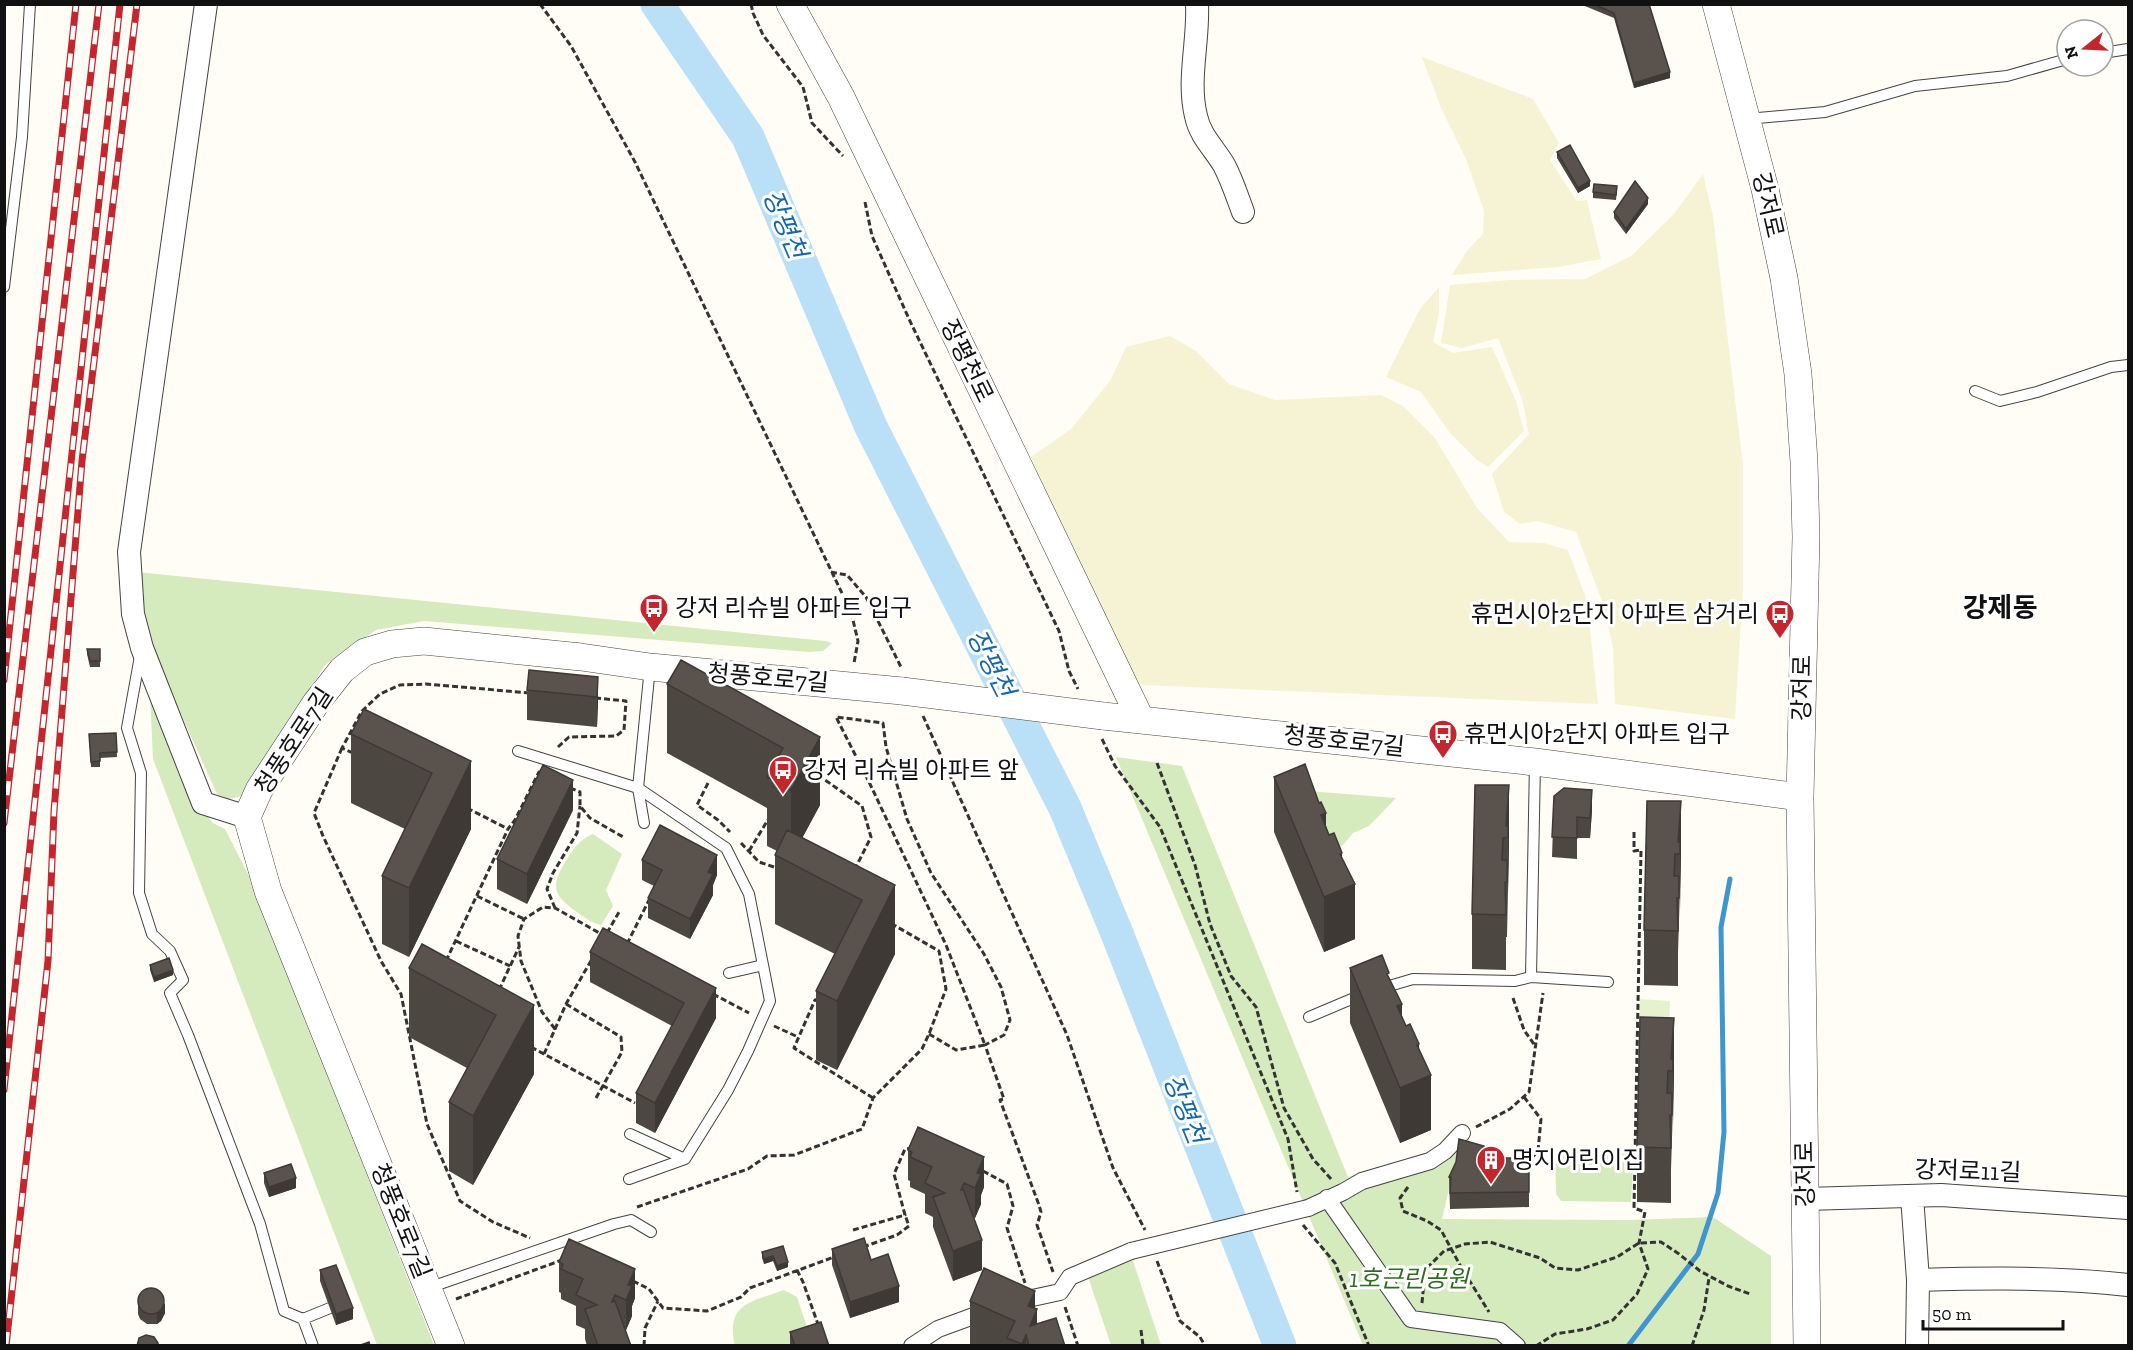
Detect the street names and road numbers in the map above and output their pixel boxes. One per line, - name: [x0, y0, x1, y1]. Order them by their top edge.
- street label: 강저로: [1747, 169, 1790, 240]
- street label: 장평천로: [935, 315, 1000, 407]
- street label: 강저로: [1786, 655, 1817, 721]
- street label: 청풍호로7길: [706, 658, 830, 697]
- street label: 청풍호로7길: [248, 682, 339, 800]
- street label: 청풍호로7길: [1282, 720, 1406, 761]
- street label: 강저로: [1789, 1141, 1820, 1207]
- street label: 강저로11길: [1914, 1154, 2022, 1187]
- street label: 청풍호로7길: [365, 1159, 438, 1283]

